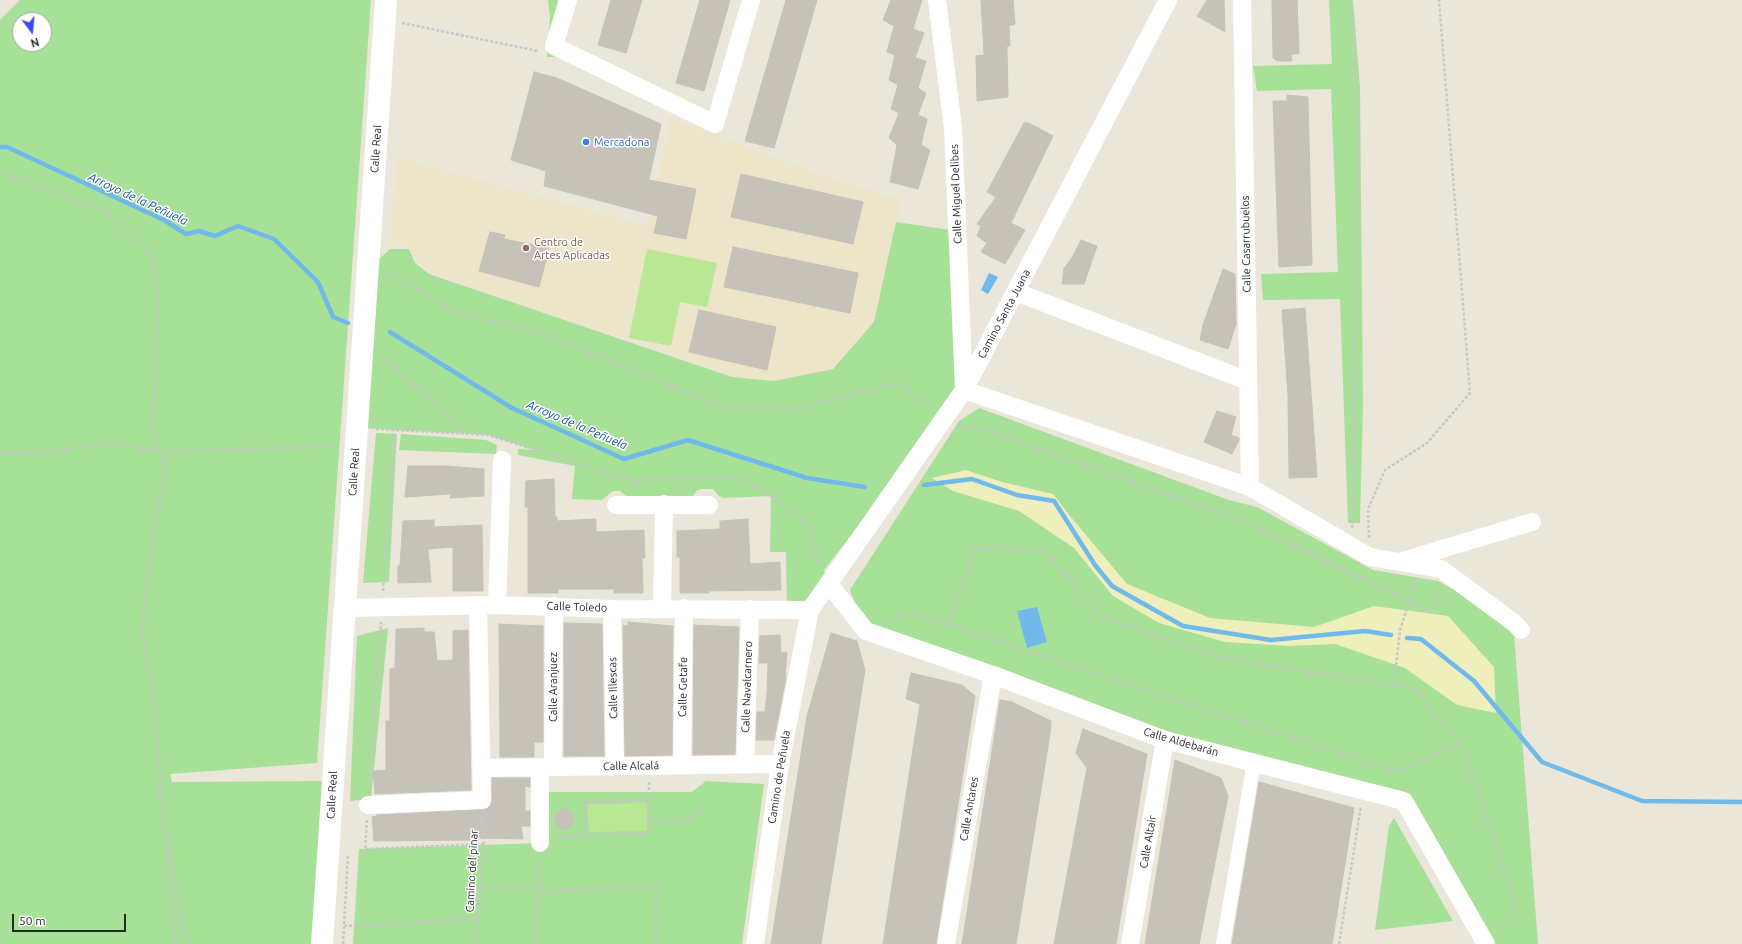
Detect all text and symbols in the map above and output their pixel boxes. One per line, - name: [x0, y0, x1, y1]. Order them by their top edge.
- north arrow: [12, 12, 52, 52]
- text: N: [29, 36, 41, 49]
- street label: Calle Real: [368, 124, 384, 174]
- place label: Mercadona: [594, 135, 649, 149]
- marker: Mercadona: [581, 137, 591, 147]
- street label: Calle Miguel Delibes: [948, 144, 964, 244]
- water label: Arroyo de la Peñuela: [86, 170, 190, 228]
- street label: Calle Casarrubuelos: [1239, 195, 1253, 293]
- place label: Centro de Artes Aplicadas: [534, 235, 610, 261]
- marker: Centro de Artes Aplicadas: [521, 243, 531, 253]
- street label: Camino Santa Juana: [975, 267, 1033, 361]
- water label: Arroyo de la Peñuela: [524, 397, 630, 453]
- street label: Calle Real: [346, 447, 362, 497]
- street label: Calle Toledo: [546, 599, 608, 615]
- street label: Calle Navalcarnero: [739, 641, 755, 733]
- street label: Calle Aranjuez: [546, 652, 560, 722]
- street label: Calle Illescas: [606, 657, 620, 719]
- street label: Calle Getafe: [676, 657, 690, 717]
- street label: Calle Aldebarán: [1142, 725, 1220, 759]
- street label: Camino de Peñuela: [765, 729, 793, 825]
- street label: Calle Alcalá: [603, 759, 659, 773]
- street label: Calle Real: [324, 771, 340, 819]
- street label: Calle Antares: [957, 776, 981, 842]
- street label: Calle Altair: [1137, 814, 1159, 870]
- street label: Camino del pinar: [463, 829, 481, 913]
- scale bar: [14, 906, 128, 932]
- text: 50 m: [19, 914, 46, 927]

